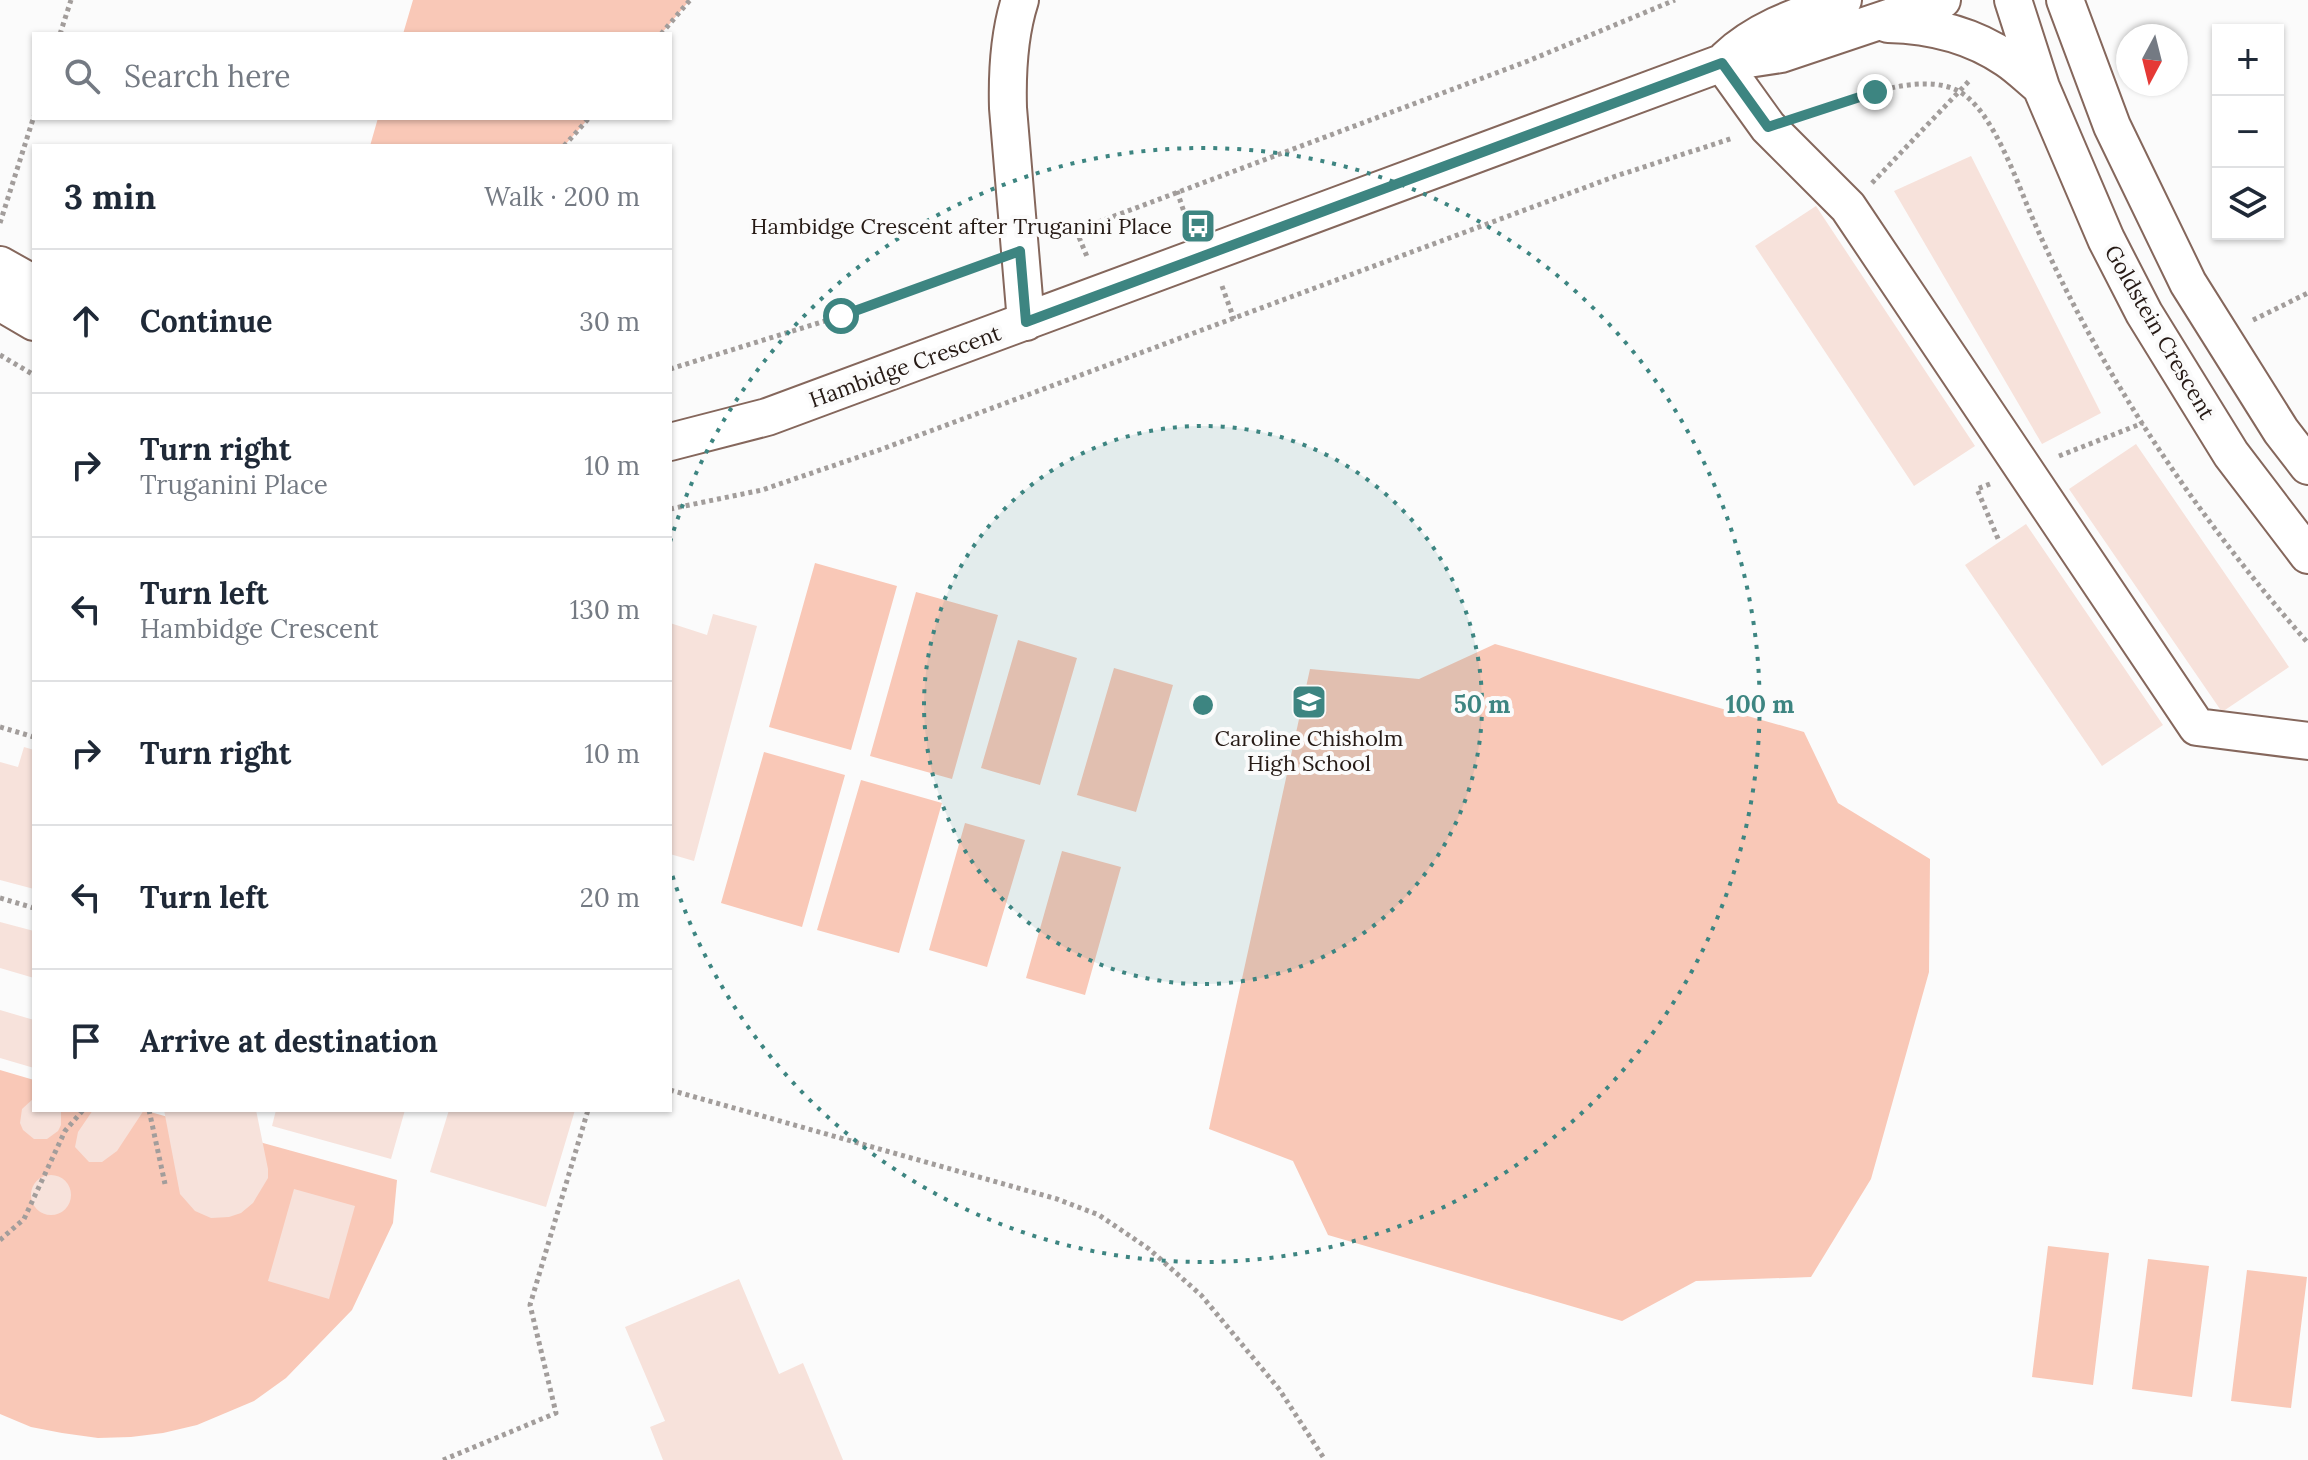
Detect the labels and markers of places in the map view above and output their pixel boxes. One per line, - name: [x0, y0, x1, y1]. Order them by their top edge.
- bus stop icon: Hambidge Crescent after Truganini Place: [1179, 207, 1217, 245]
- place label: Hambidge Crescent after Truganini Place: [751, 212, 1172, 240]
- school or university icon: Caroline Chisholm High School: [1290, 683, 1328, 721]
- centre of rings: [1189, 691, 1217, 719]
- place label: Caroline Chisholm High School: [1215, 724, 1403, 777]

